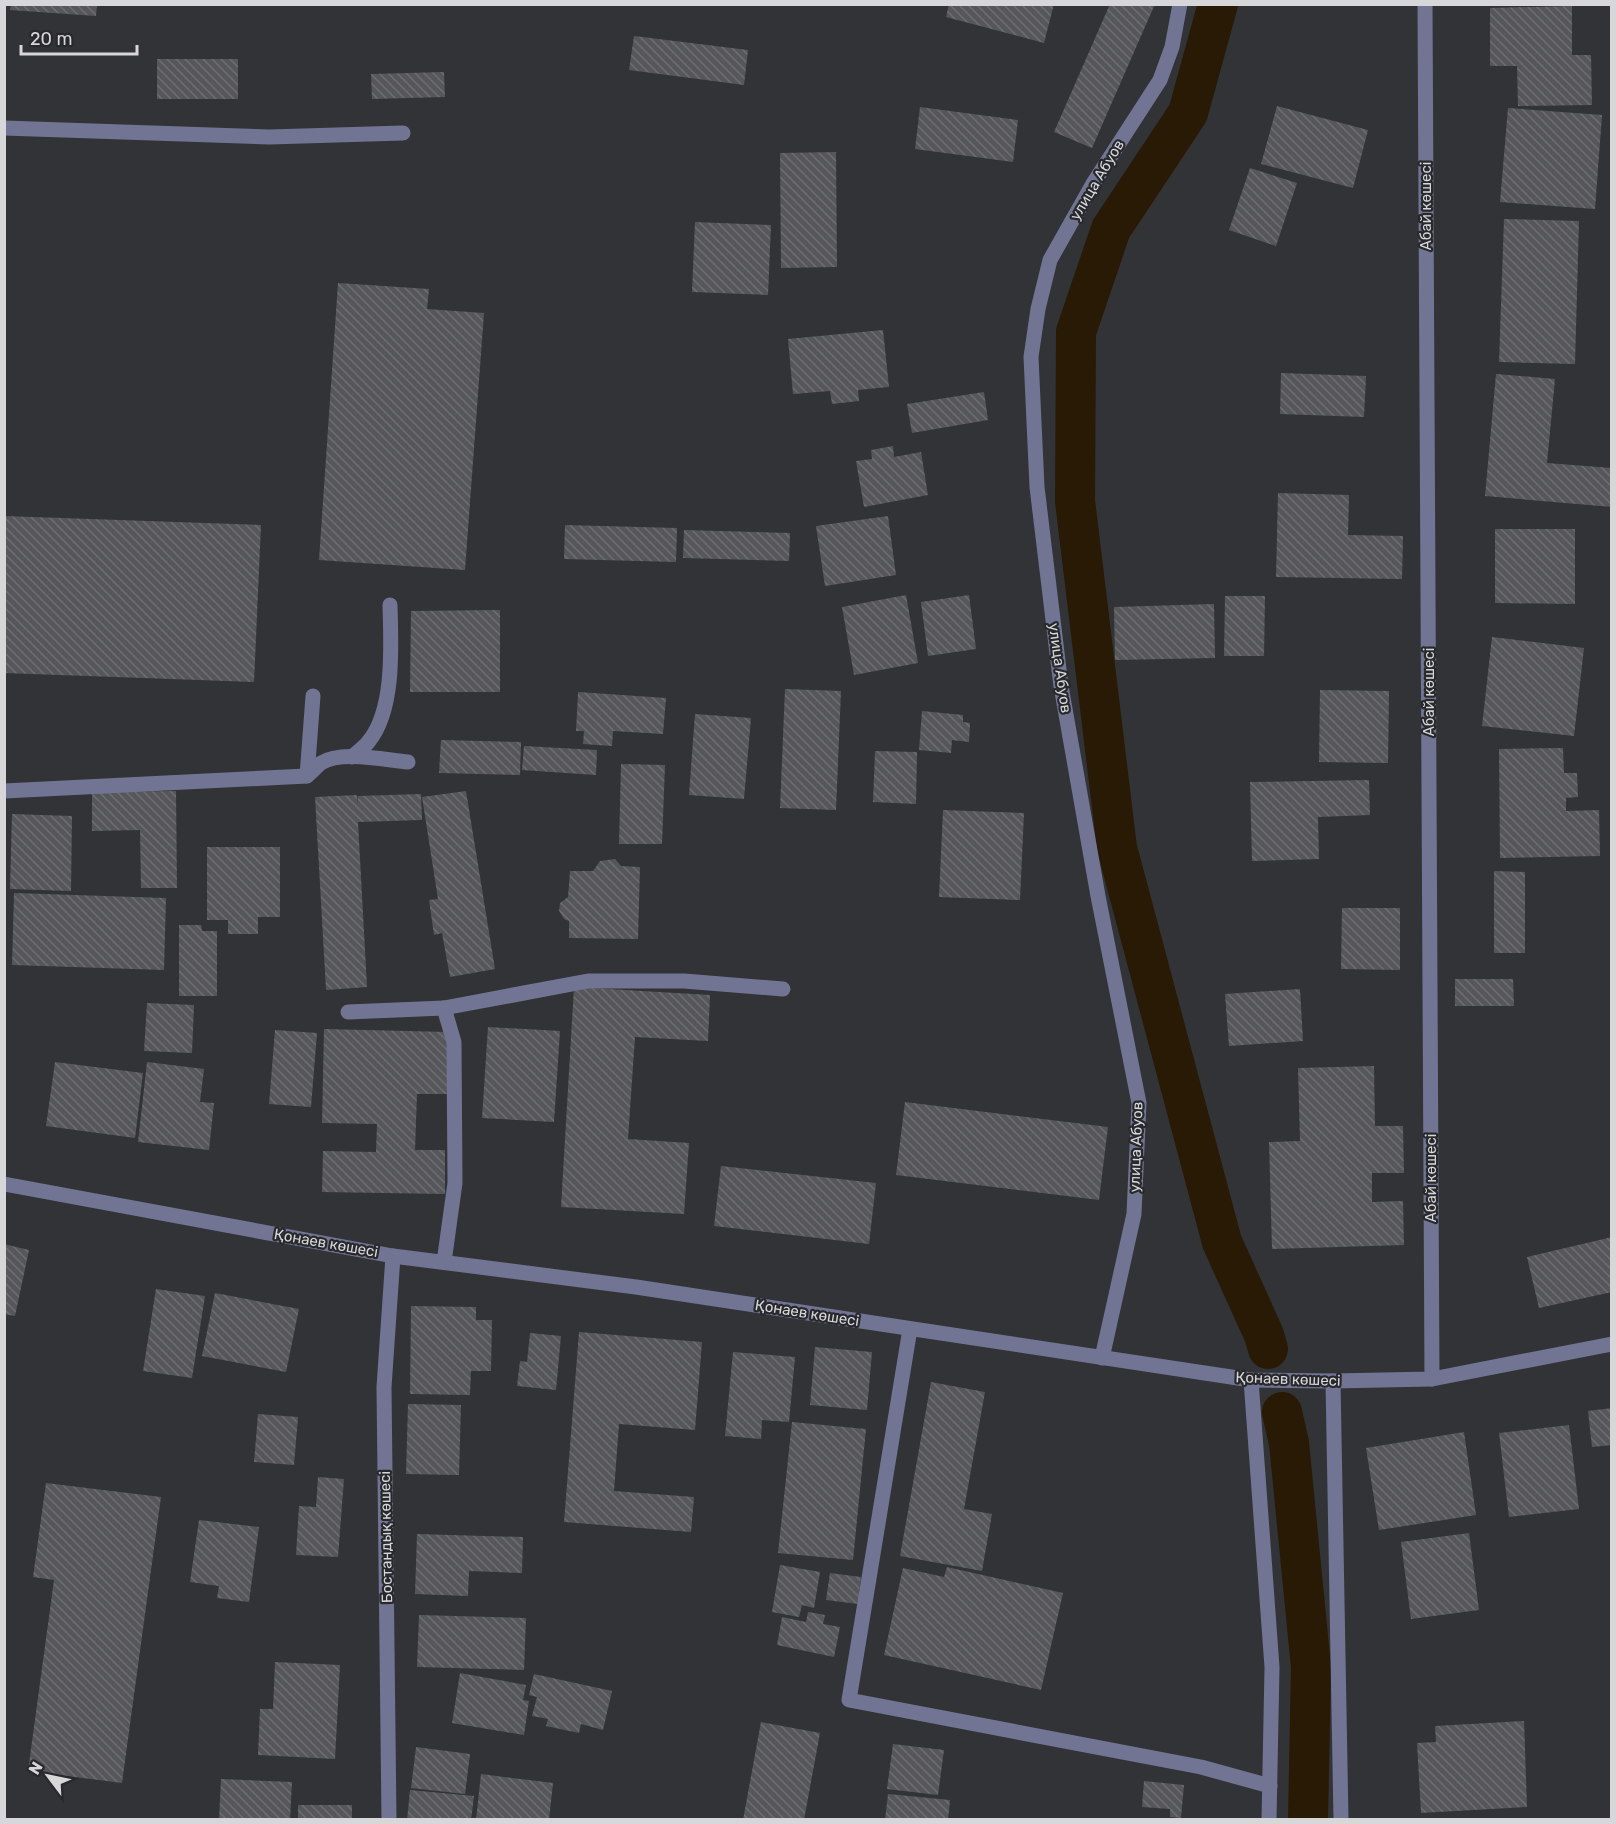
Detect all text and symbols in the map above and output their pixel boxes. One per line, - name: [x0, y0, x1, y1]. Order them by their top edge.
- scale bar: [21, 18, 136, 56]
- text: 20 m: [30, 28, 72, 50]
- street label: улица Абуов: [1066, 137, 1128, 223]
- street label: Абай көшесі: [1417, 162, 1435, 250]
- street label: улица Абуов: [1045, 622, 1075, 714]
- street label: Абай көшесі: [1420, 648, 1438, 736]
- street label: улица Абуов: [1125, 1101, 1147, 1193]
- street label: Абай көшесі: [1422, 1134, 1440, 1222]
- street label: Қонаев көшесі: [273, 1225, 379, 1261]
- street label: Қонаев көшесі: [754, 1296, 860, 1330]
- street label: Қонаев көшесі: [1235, 1368, 1341, 1390]
- street label: Бостандық көшесі: [376, 1471, 396, 1603]
- north arrow: [18, 1746, 78, 1806]
- text: N: [25, 1758, 47, 1778]

